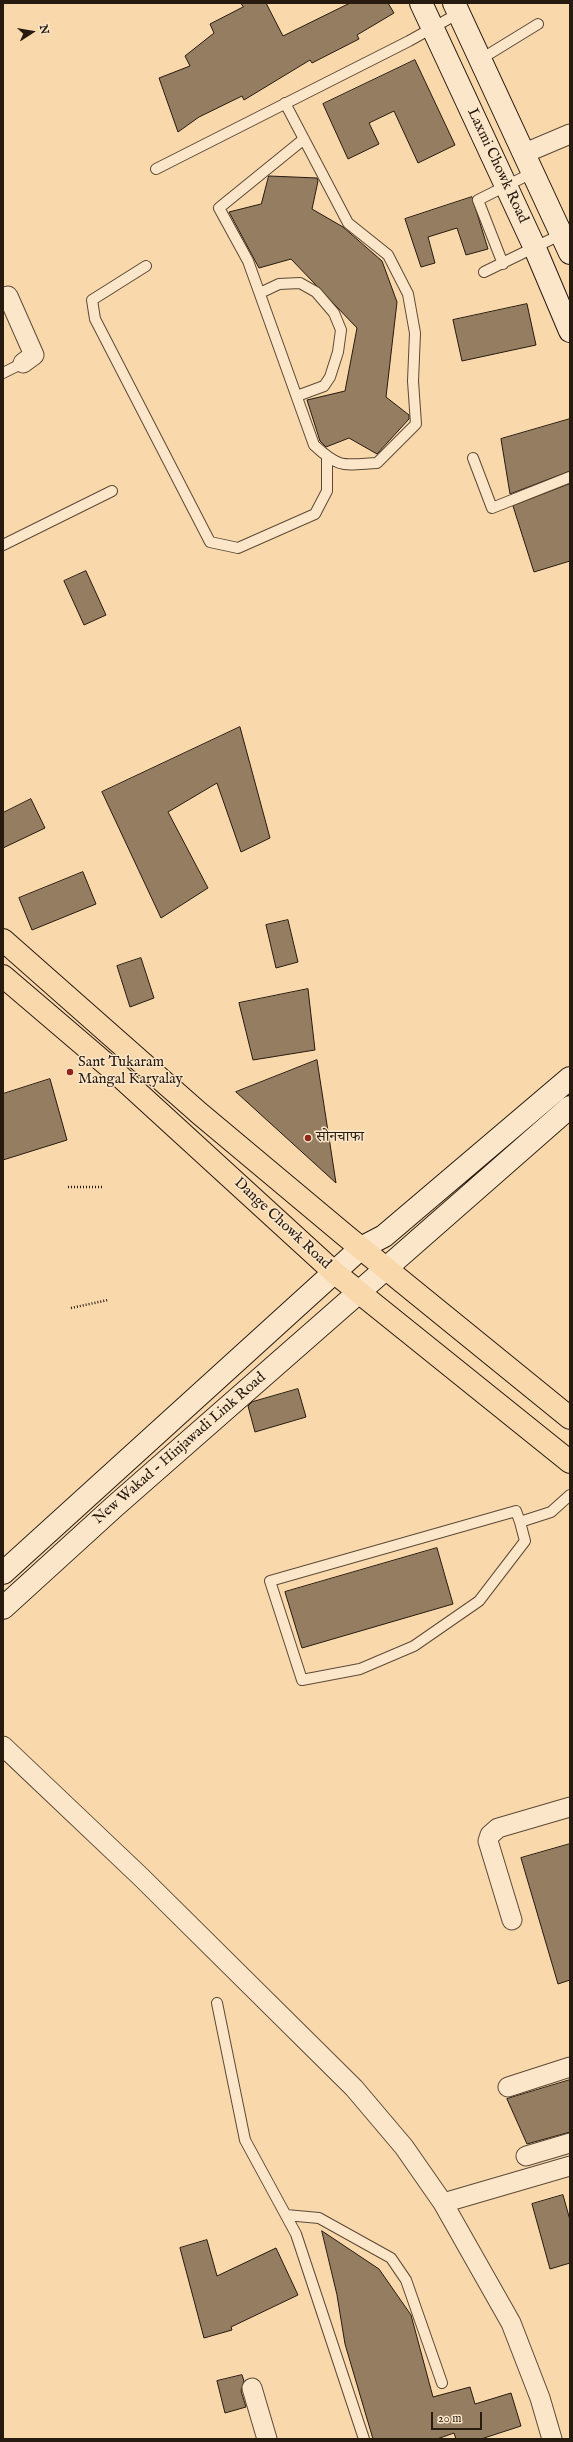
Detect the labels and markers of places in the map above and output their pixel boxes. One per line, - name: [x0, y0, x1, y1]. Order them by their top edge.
- place label: Sant Tukaram Mangal Karyalay: [78, 1054, 183, 1089]
- marker: Sant Tukaram Mangal Karyalay: [65, 1067, 75, 1077]
- place label: सोनचाफा: [316, 1129, 364, 1147]
- marker: सोनचाफा: [303, 1133, 313, 1143]

